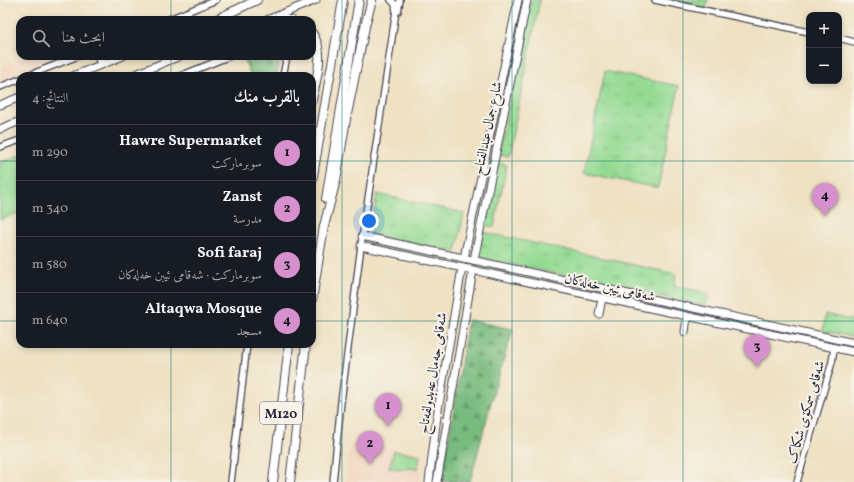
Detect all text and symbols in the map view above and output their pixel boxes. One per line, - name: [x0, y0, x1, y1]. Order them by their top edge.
- map controls: [806, 12, 842, 84]
- button: +: [806, 12, 842, 48]
- search box: [16, 16, 316, 60]
- icon: search: [30, 27, 52, 49]
- text: ابحث هنا: [62, 28, 105, 49]
- button: −: [806, 48, 842, 84]
- street label: شارع جمال عبدالفتاح: [469, 80, 510, 177]
- text: بالقرب منك: [234, 86, 300, 109]
- text: النتائج: 4: [32, 90, 68, 108]
- text: Hawre Supermarket: [119, 131, 262, 152]
- text: 290 m: [32, 144, 68, 162]
- text: 1: [284, 144, 290, 162]
- text: سوبرماركت: [212, 155, 262, 173]
- pin: 4: [812, 183, 838, 216]
- text: Zanst: [222, 187, 262, 208]
- text: 340 m: [32, 200, 68, 218]
- text: 2: [284, 200, 290, 218]
- text: مدرسة: [233, 211, 262, 229]
- your location: [359, 211, 379, 231]
- text: Sofi faraj: [197, 243, 262, 264]
- text: 580 m: [32, 256, 67, 274]
- text: 3: [284, 256, 290, 274]
- text: سوبرماركت · شەقامی ئیبن خەلەکان: [118, 267, 262, 285]
- street label: شەقامی ئیبن خەلەکان: [563, 270, 657, 307]
- text: Altaqwa Mosque: [145, 299, 262, 320]
- street label: شەقامی جەمال عەبدولفەتاح: [414, 311, 454, 436]
- text: 640 m: [32, 312, 68, 330]
- text: 4: [283, 312, 291, 330]
- text: مسجد: [236, 323, 262, 341]
- pin: 3: [744, 334, 770, 367]
- street label: شەقامی سمکۆی شکاک: [783, 359, 830, 466]
- pin: 1: [375, 393, 401, 426]
- road number: M120: [260, 402, 302, 424]
- pin: 2: [357, 431, 383, 464]

